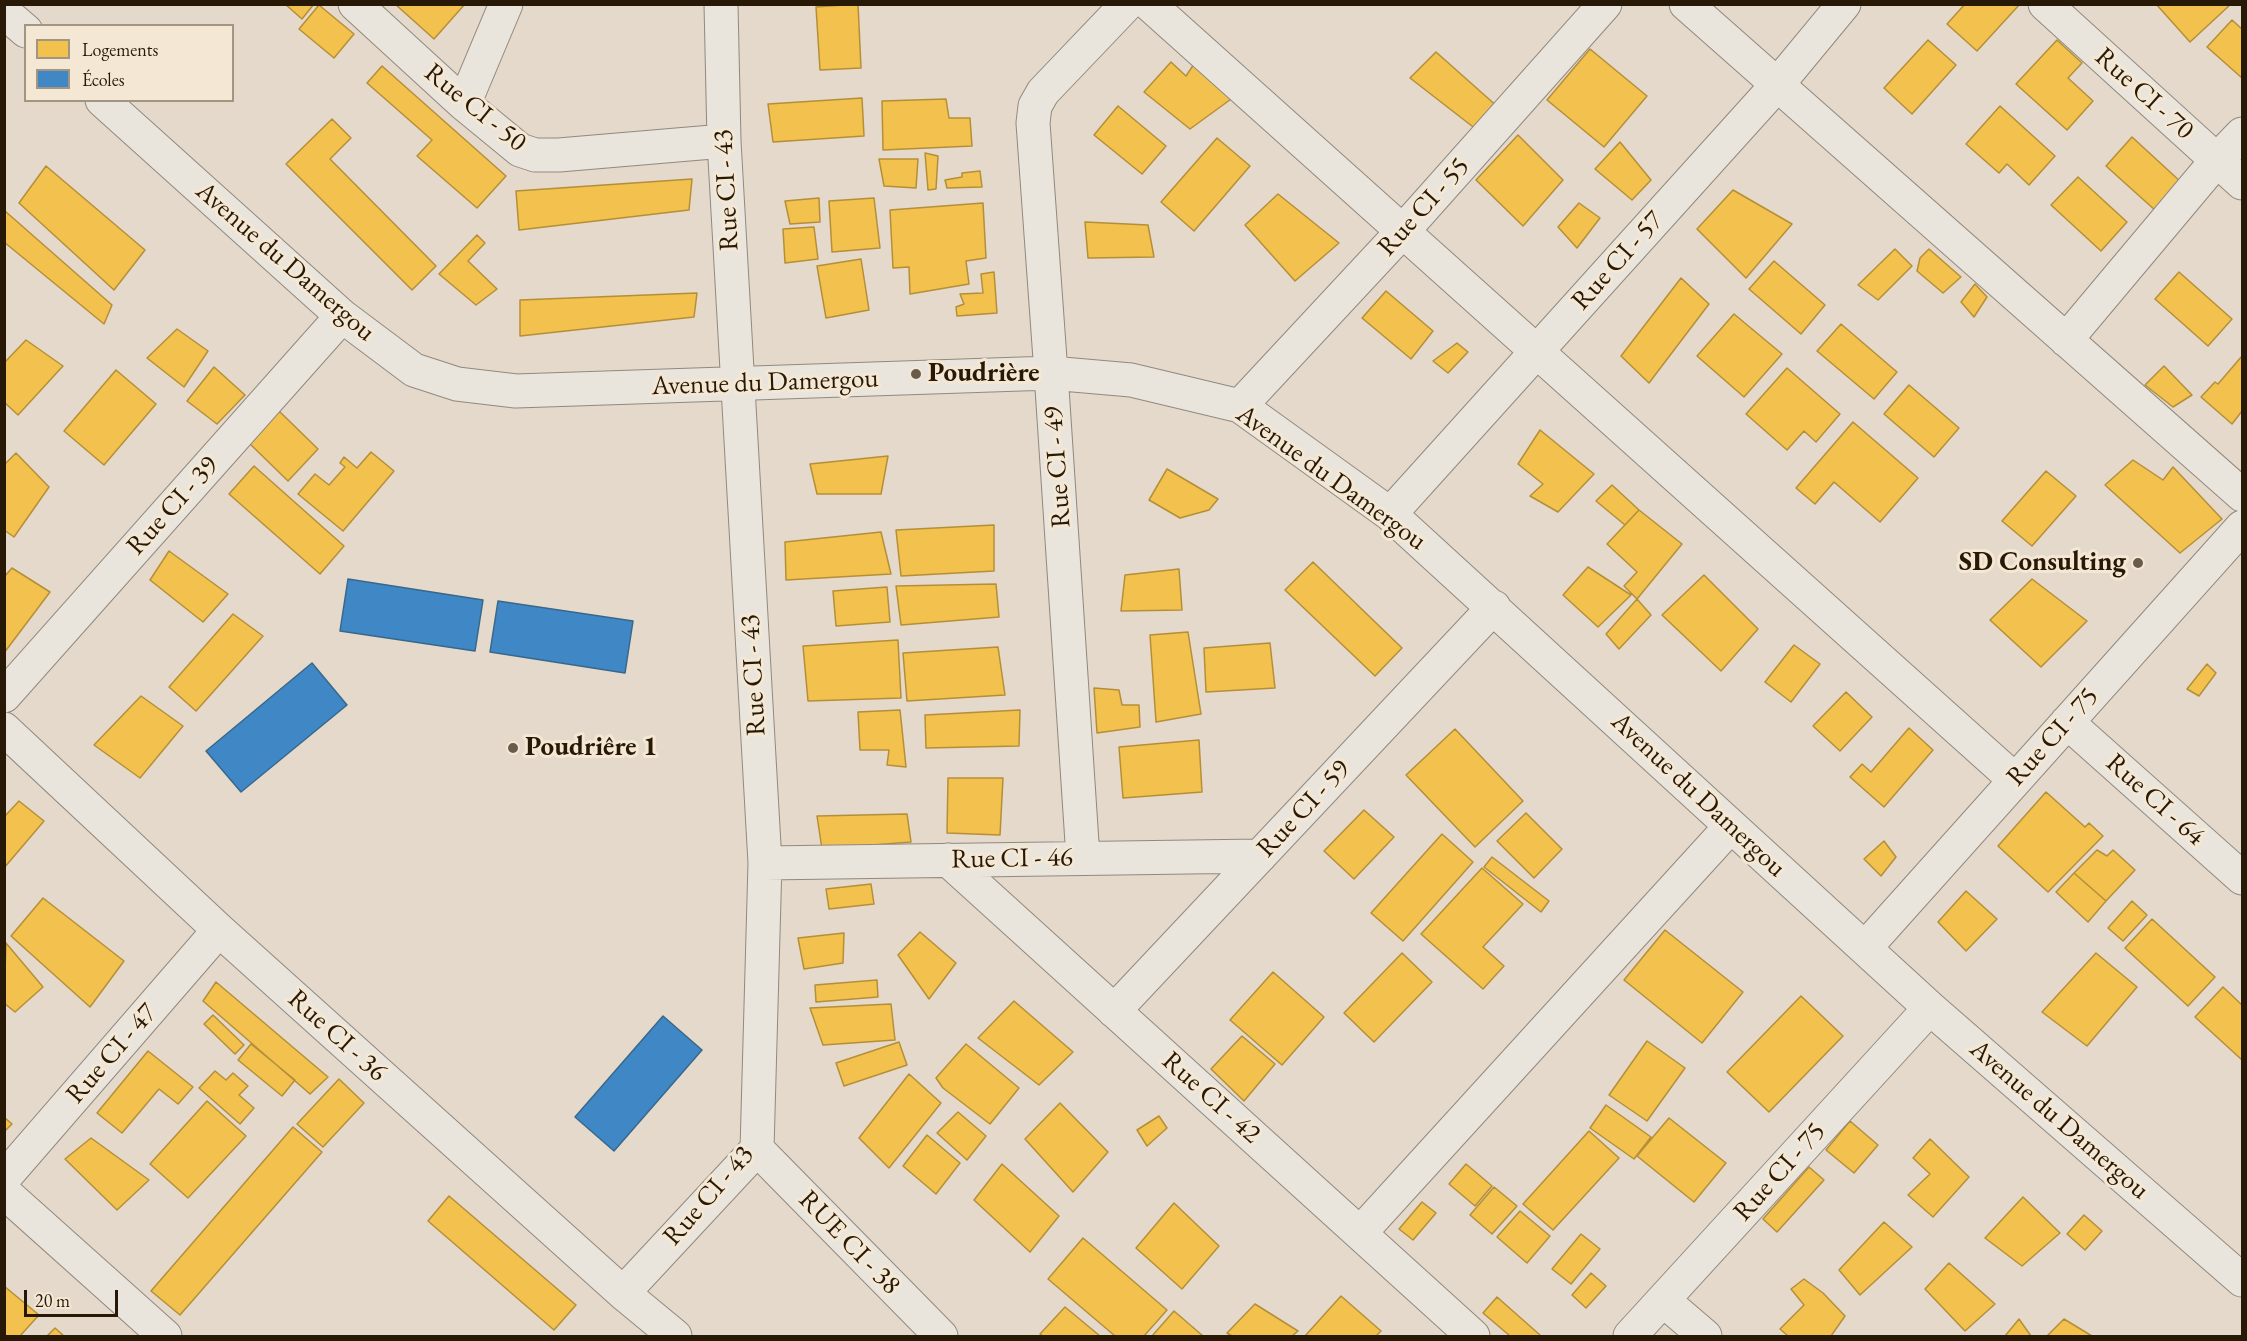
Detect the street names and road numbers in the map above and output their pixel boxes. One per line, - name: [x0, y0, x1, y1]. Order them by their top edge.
- street label: Rue CI - 70: [2088, 41, 2200, 147]
- street label: Rue CI - 50: [417, 57, 533, 159]
- street label: Rue CI - 43: [708, 128, 746, 252]
- street label: Rue CI - 55: [1371, 151, 1477, 263]
- street label: Avenue du Damergou: [189, 175, 381, 349]
- street label: Rue CI - 57: [1565, 205, 1671, 317]
- street label: Avenue du Damergou: [651, 363, 879, 403]
- street label: Avenue du Damergou: [1230, 398, 1432, 558]
- street label: Rue CI - 49: [1038, 405, 1078, 529]
- street label: Rue CI - 39: [120, 450, 226, 562]
- street label: Rue CI - 43: [735, 613, 773, 737]
- street label: Rue CI - 75: [2000, 681, 2106, 793]
- street label: Avenue du Damergou: [1604, 706, 1792, 884]
- street label: Rue CI - 64: [2099, 747, 2211, 853]
- street label: Rue CI - 59: [1251, 753, 1357, 865]
- street label: Rue CI - 46: [951, 842, 1073, 876]
- street label: Rue CI - 36: [281, 983, 393, 1089]
- street label: Rue CI - 47: [60, 997, 164, 1111]
- street label: Avenue du Damergou: [1963, 1033, 2155, 1207]
- street label: Rue CI - 42: [1155, 1045, 1267, 1151]
- street label: Rue CI - 75: [1727, 1116, 1833, 1228]
- street label: Rue CI - 43: [657, 1139, 761, 1253]
- street label: RUE CI - 38: [791, 1184, 907, 1302]

